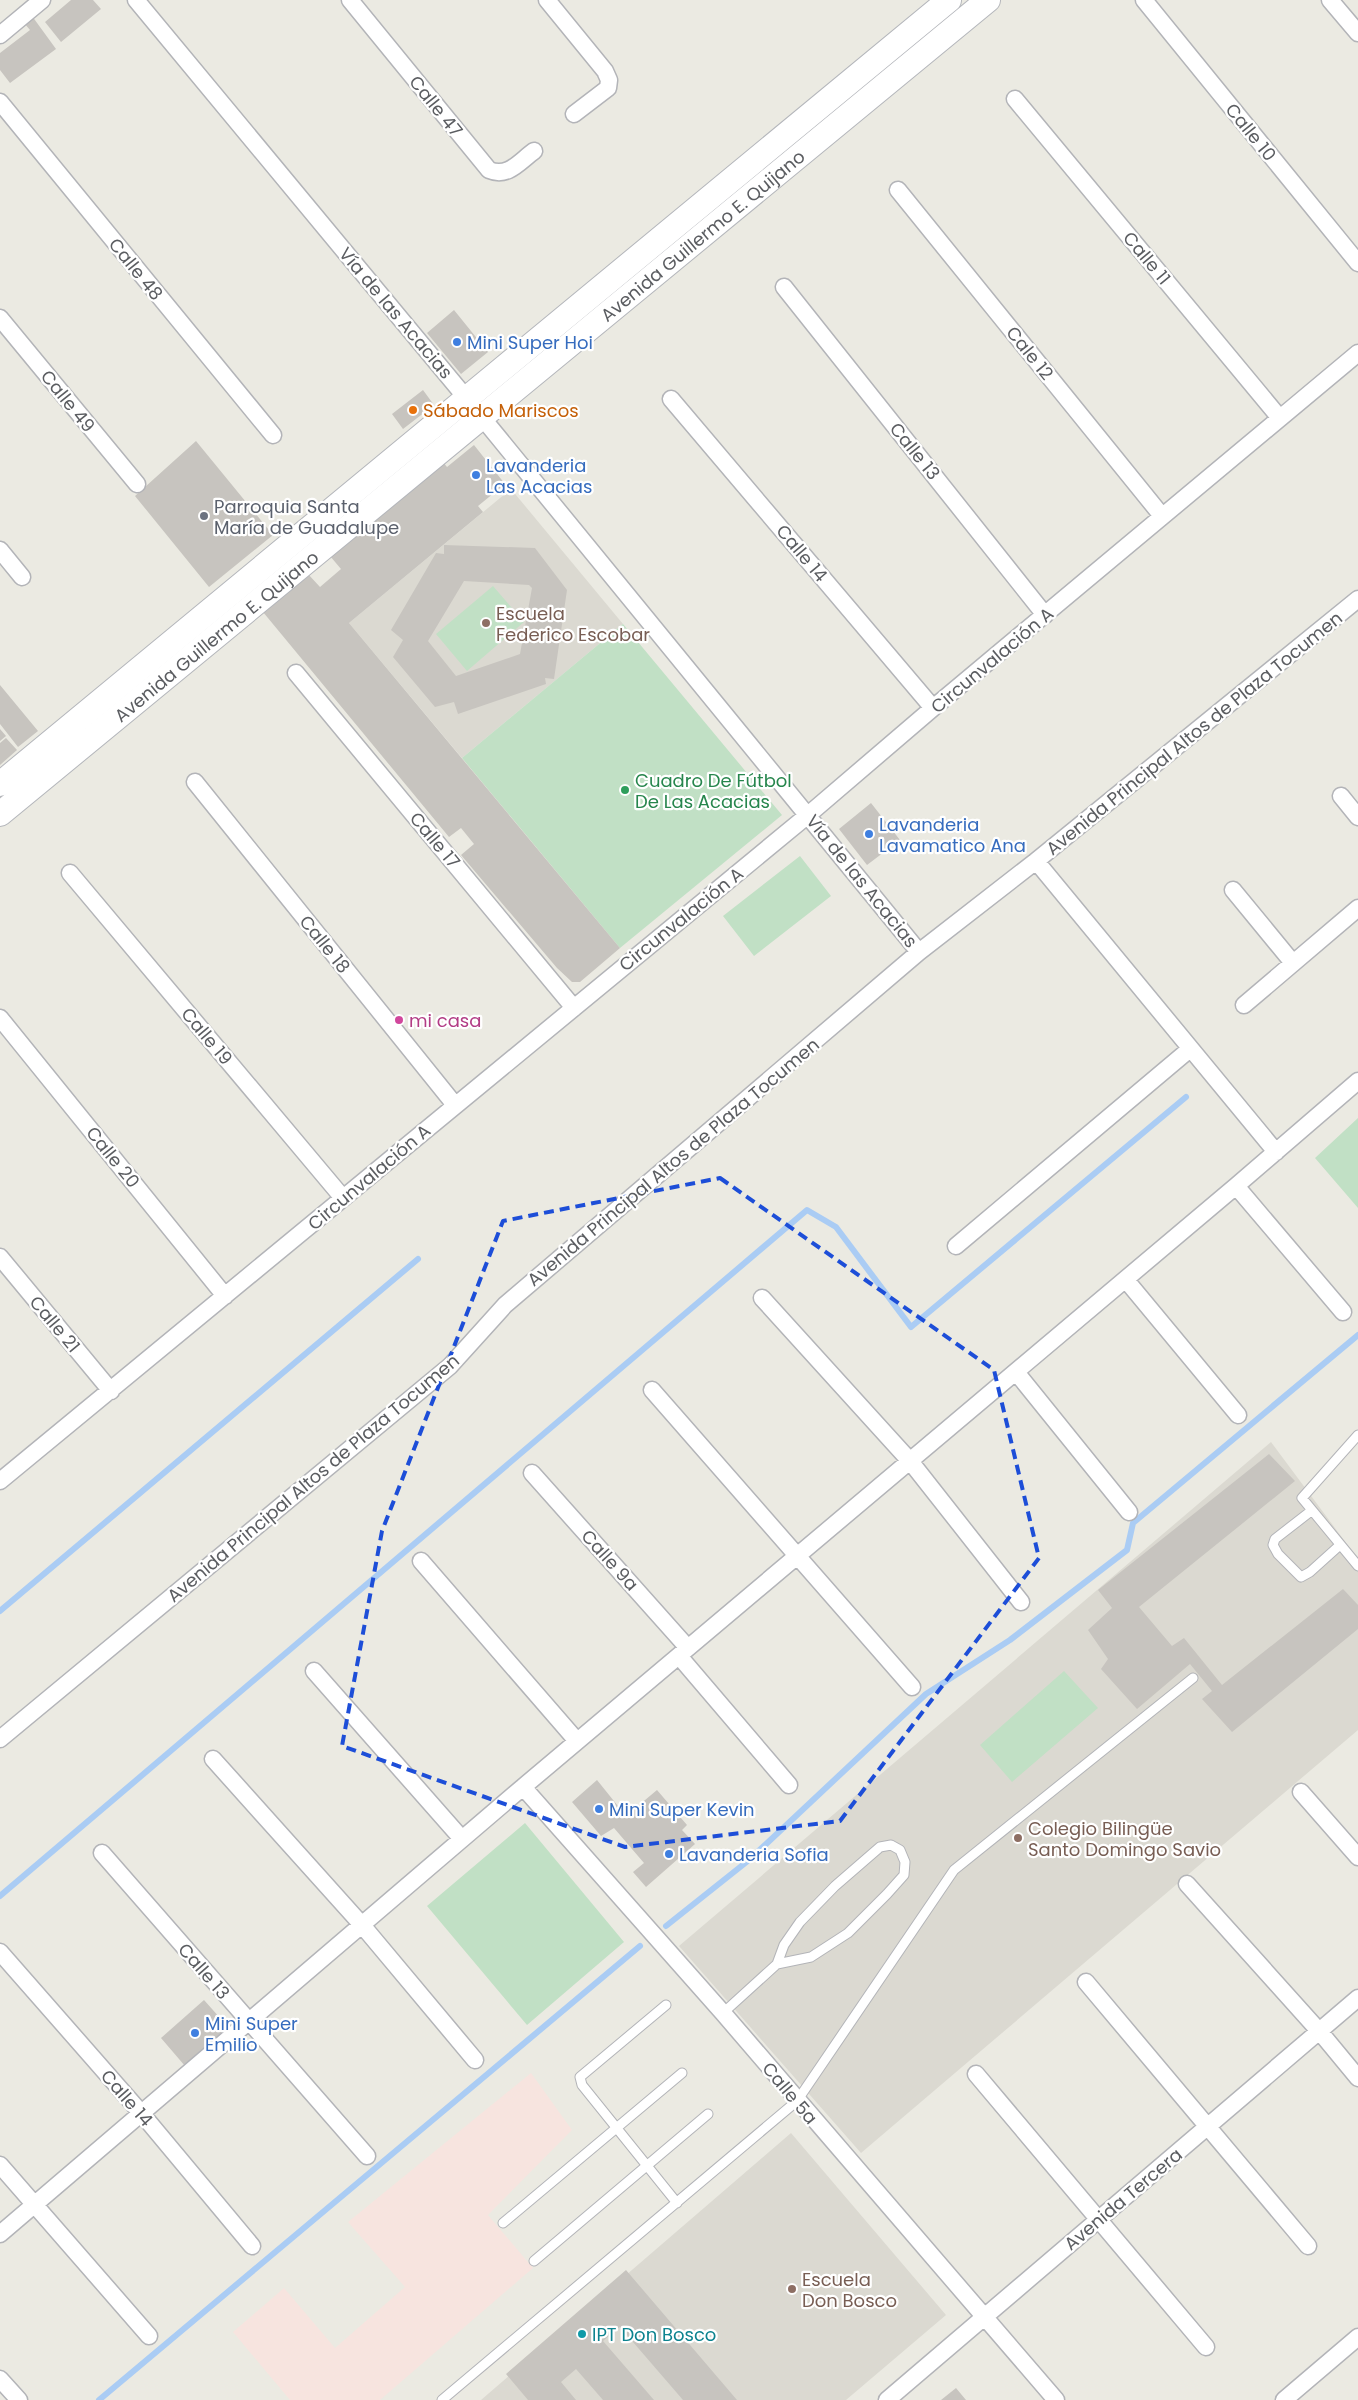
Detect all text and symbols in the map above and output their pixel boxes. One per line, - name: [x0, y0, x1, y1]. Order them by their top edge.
- street label: Calle 47: [404, 70, 468, 142]
- street label: Calle 10: [1220, 98, 1282, 166]
- street label: Avenida Guillermo E. Quijano: [595, 144, 810, 327]
- street label: Calle 11: [1117, 226, 1177, 290]
- street label: Calle 48: [103, 233, 169, 305]
- street label: Vía de las Acacias: [334, 242, 458, 384]
- street label: Cale 12: [1001, 321, 1059, 385]
- place label: Mini Super Hoi: [467, 330, 593, 355]
- marker: Mini Super Hoi: [451, 336, 463, 348]
- street label: Calle 49: [35, 365, 101, 437]
- place label: Sábado Mariscos: [423, 398, 579, 423]
- marker: Sábado Mariscos: [407, 404, 419, 416]
- street label: Calle 13: [884, 417, 946, 485]
- place label: Lavanderia Las Acacias: [486, 453, 592, 499]
- marker: Lavanderia Las Acacias: [470, 469, 482, 481]
- place label: Parroquia Santa María de Guadalupe: [214, 494, 399, 540]
- marker: Parroquia Santa María de Guadalupe: [198, 510, 210, 522]
- street label: Calle 14: [771, 519, 833, 587]
- street label: Avenida Guillermo E. Quijano: [109, 544, 324, 728]
- place label: Escuela Federico Escobar: [496, 601, 650, 647]
- street label: Circunvalación A: [925, 601, 1059, 719]
- street label: Avenida Principal Altos de Plaza Tocumen: [1041, 605, 1347, 861]
- marker: Escuela Federico Escobar: [480, 617, 492, 629]
- place label: Cuadro De Fútbol De Las Acacias: [635, 768, 792, 814]
- marker: Cuadro De Fútbol De Las Acacias: [619, 784, 631, 796]
- street label: Calle 17: [404, 807, 466, 874]
- street label: Vía de las Acacias: [800, 809, 924, 953]
- place label: Lavanderia Lavamatico Ana: [879, 812, 1026, 858]
- marker: Lavanderia Lavamatico Ana: [863, 828, 875, 840]
- street label: Circunvalación A: [614, 861, 748, 977]
- street label: Calle 18: [294, 910, 356, 978]
- street label: Calle 19: [176, 1002, 238, 1070]
- place label: mi casa: [409, 1008, 481, 1033]
- marker: mi casa: [393, 1014, 405, 1026]
- street label: Avenida Principal Altos de Plaza Tocumen: [521, 1032, 825, 1292]
- street label: Circunvalación A: [302, 1118, 436, 1236]
- street label: Calle 20: [80, 1121, 146, 1193]
- street label: Calle 21: [24, 1290, 86, 1358]
- street label: Avenida Principal Altos de Plaza Tocumen: [161, 1348, 465, 1608]
- street label: Calle 9a: [576, 1524, 644, 1596]
- place label: Mini Super Kevin: [609, 1797, 755, 1822]
- marker: Mini Super Kevin: [593, 1803, 605, 1815]
- place label: Colegio Bilingüe Santo Domingo Savio: [1028, 1816, 1221, 1862]
- marker: Colegio Bilingüe Santo Domingo Savio: [1012, 1832, 1024, 1844]
- place label: Lavanderia Sofia: [679, 1842, 829, 1867]
- marker: Lavanderia Sofia: [663, 1848, 675, 1860]
- street label: Calle 13: [173, 1937, 235, 2005]
- place label: Mini Super Emilio: [205, 2011, 298, 2057]
- marker: Mini Super Emilio: [189, 2027, 201, 2039]
- street label: Calle 5a: [757, 2056, 823, 2130]
- street label: Calle 14: [95, 2064, 159, 2132]
- street label: Avenida Tercera: [1059, 2142, 1187, 2256]
- place label: Escuela Don Bosco: [802, 2267, 897, 2313]
- marker: Escuela Don Bosco: [786, 2283, 798, 2295]
- place label: IPT Don Bosco: [592, 2322, 716, 2347]
- marker: IPT Don Bosco: [576, 2328, 588, 2340]

